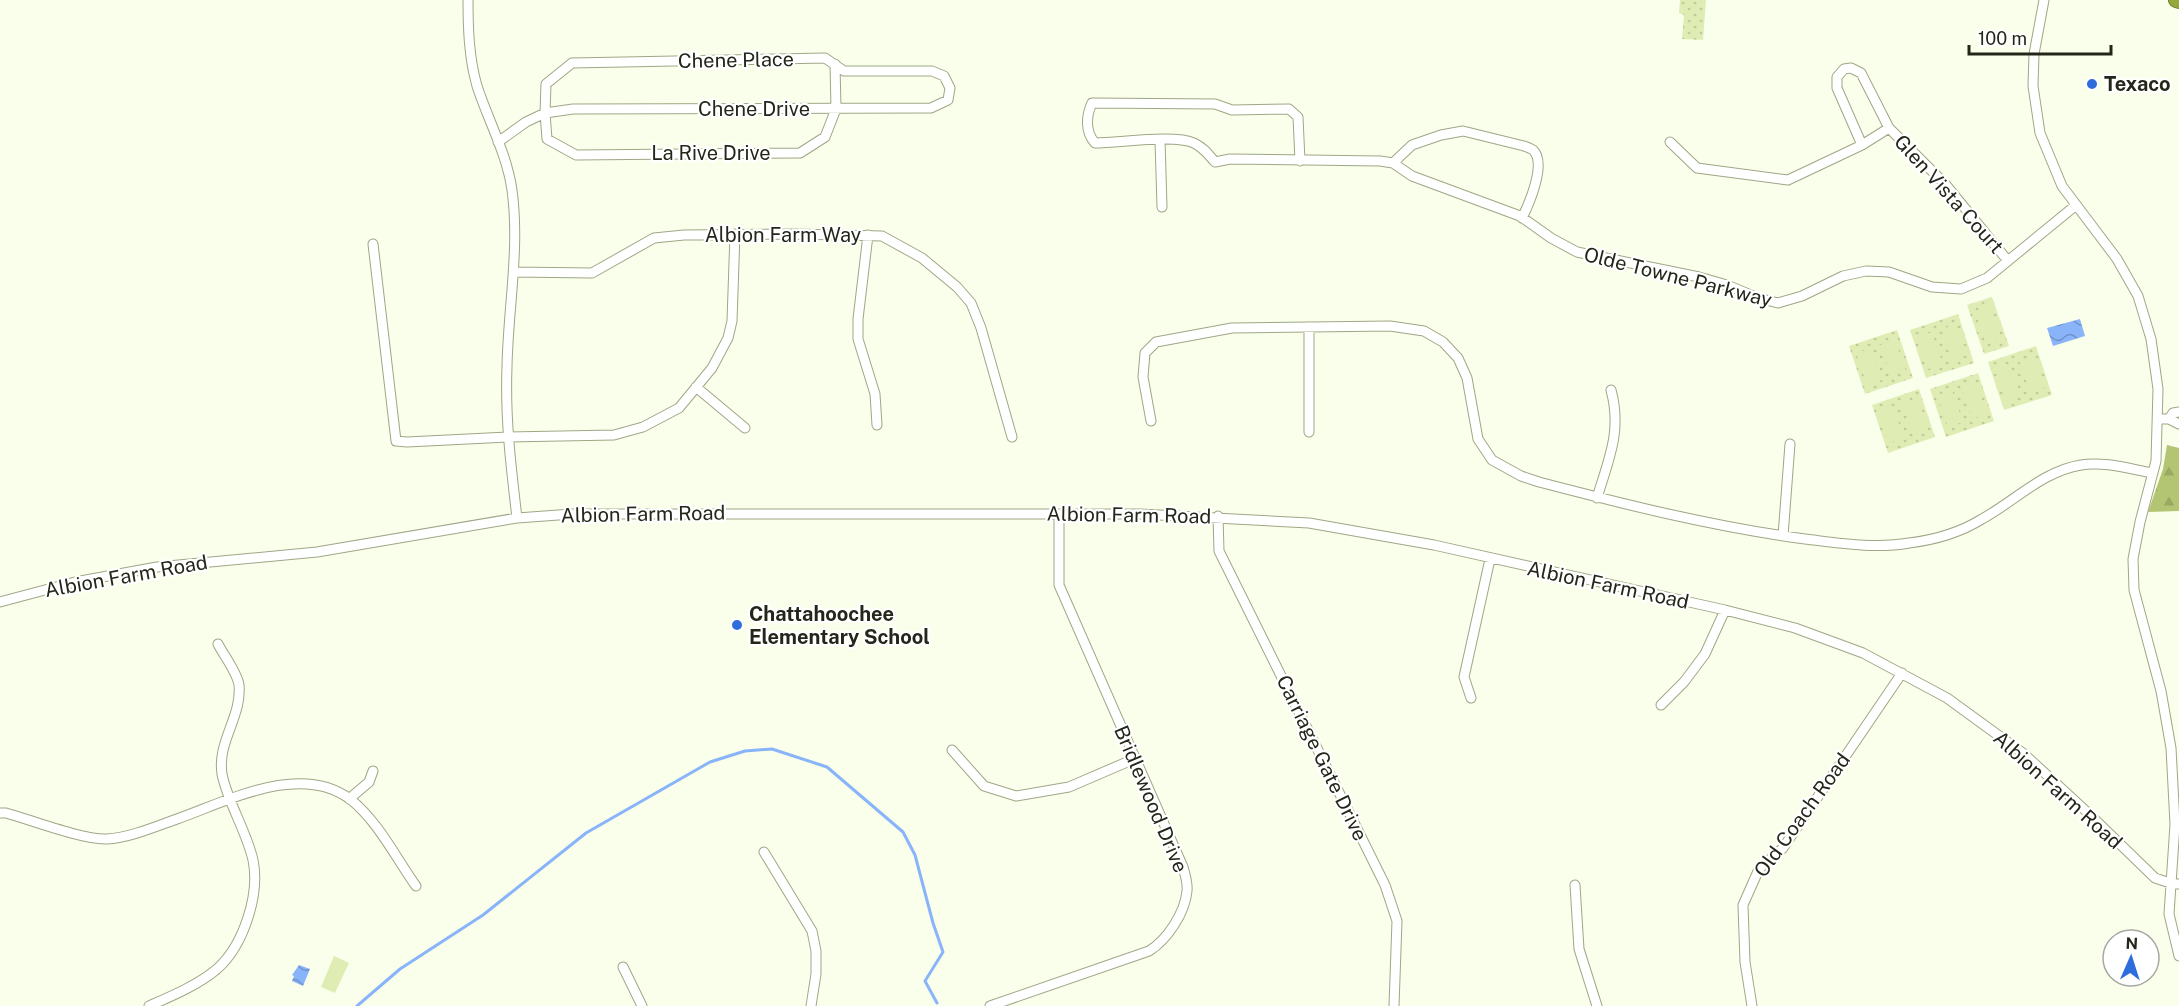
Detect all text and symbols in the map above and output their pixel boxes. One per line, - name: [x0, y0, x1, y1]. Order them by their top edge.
- scale bar: [1969, 18, 2112, 56]
- text: 100 m: [1978, 28, 2027, 49]
- street label: Chene Place: [678, 47, 794, 73]
- place label: Texaco: [2104, 72, 2171, 96]
- marker: Texaco: [2085, 77, 2099, 91]
- street label: Chene Drive: [698, 97, 810, 121]
- street label: Glen Vista Court: [1889, 130, 2009, 258]
- street label: La Rive Drive: [651, 141, 771, 165]
- street label: Albion Farm Way: [705, 223, 862, 247]
- street label: Olde Towne Parkway: [1582, 242, 1775, 312]
- street label: Albion Farm Road: [560, 501, 726, 527]
- street label: Albion Farm Road: [1046, 502, 1212, 528]
- street label: Albion Farm Road: [43, 550, 209, 602]
- street label: Albion Farm Road: [1525, 556, 1691, 614]
- place label: Chattahoochee Elementary School: [749, 602, 930, 649]
- marker: Chattahoochee Elementary School: [730, 618, 744, 632]
- street label: Carriage Gate Drive: [1271, 671, 1373, 845]
- street label: Bridlewood Drive: [1109, 722, 1193, 876]
- street label: Albion Farm Road: [1989, 726, 2127, 854]
- street label: Old Coach Road: [1749, 748, 1855, 882]
- north arrow: [2101, 928, 2161, 988]
- text: N: [2125, 934, 2139, 953]

